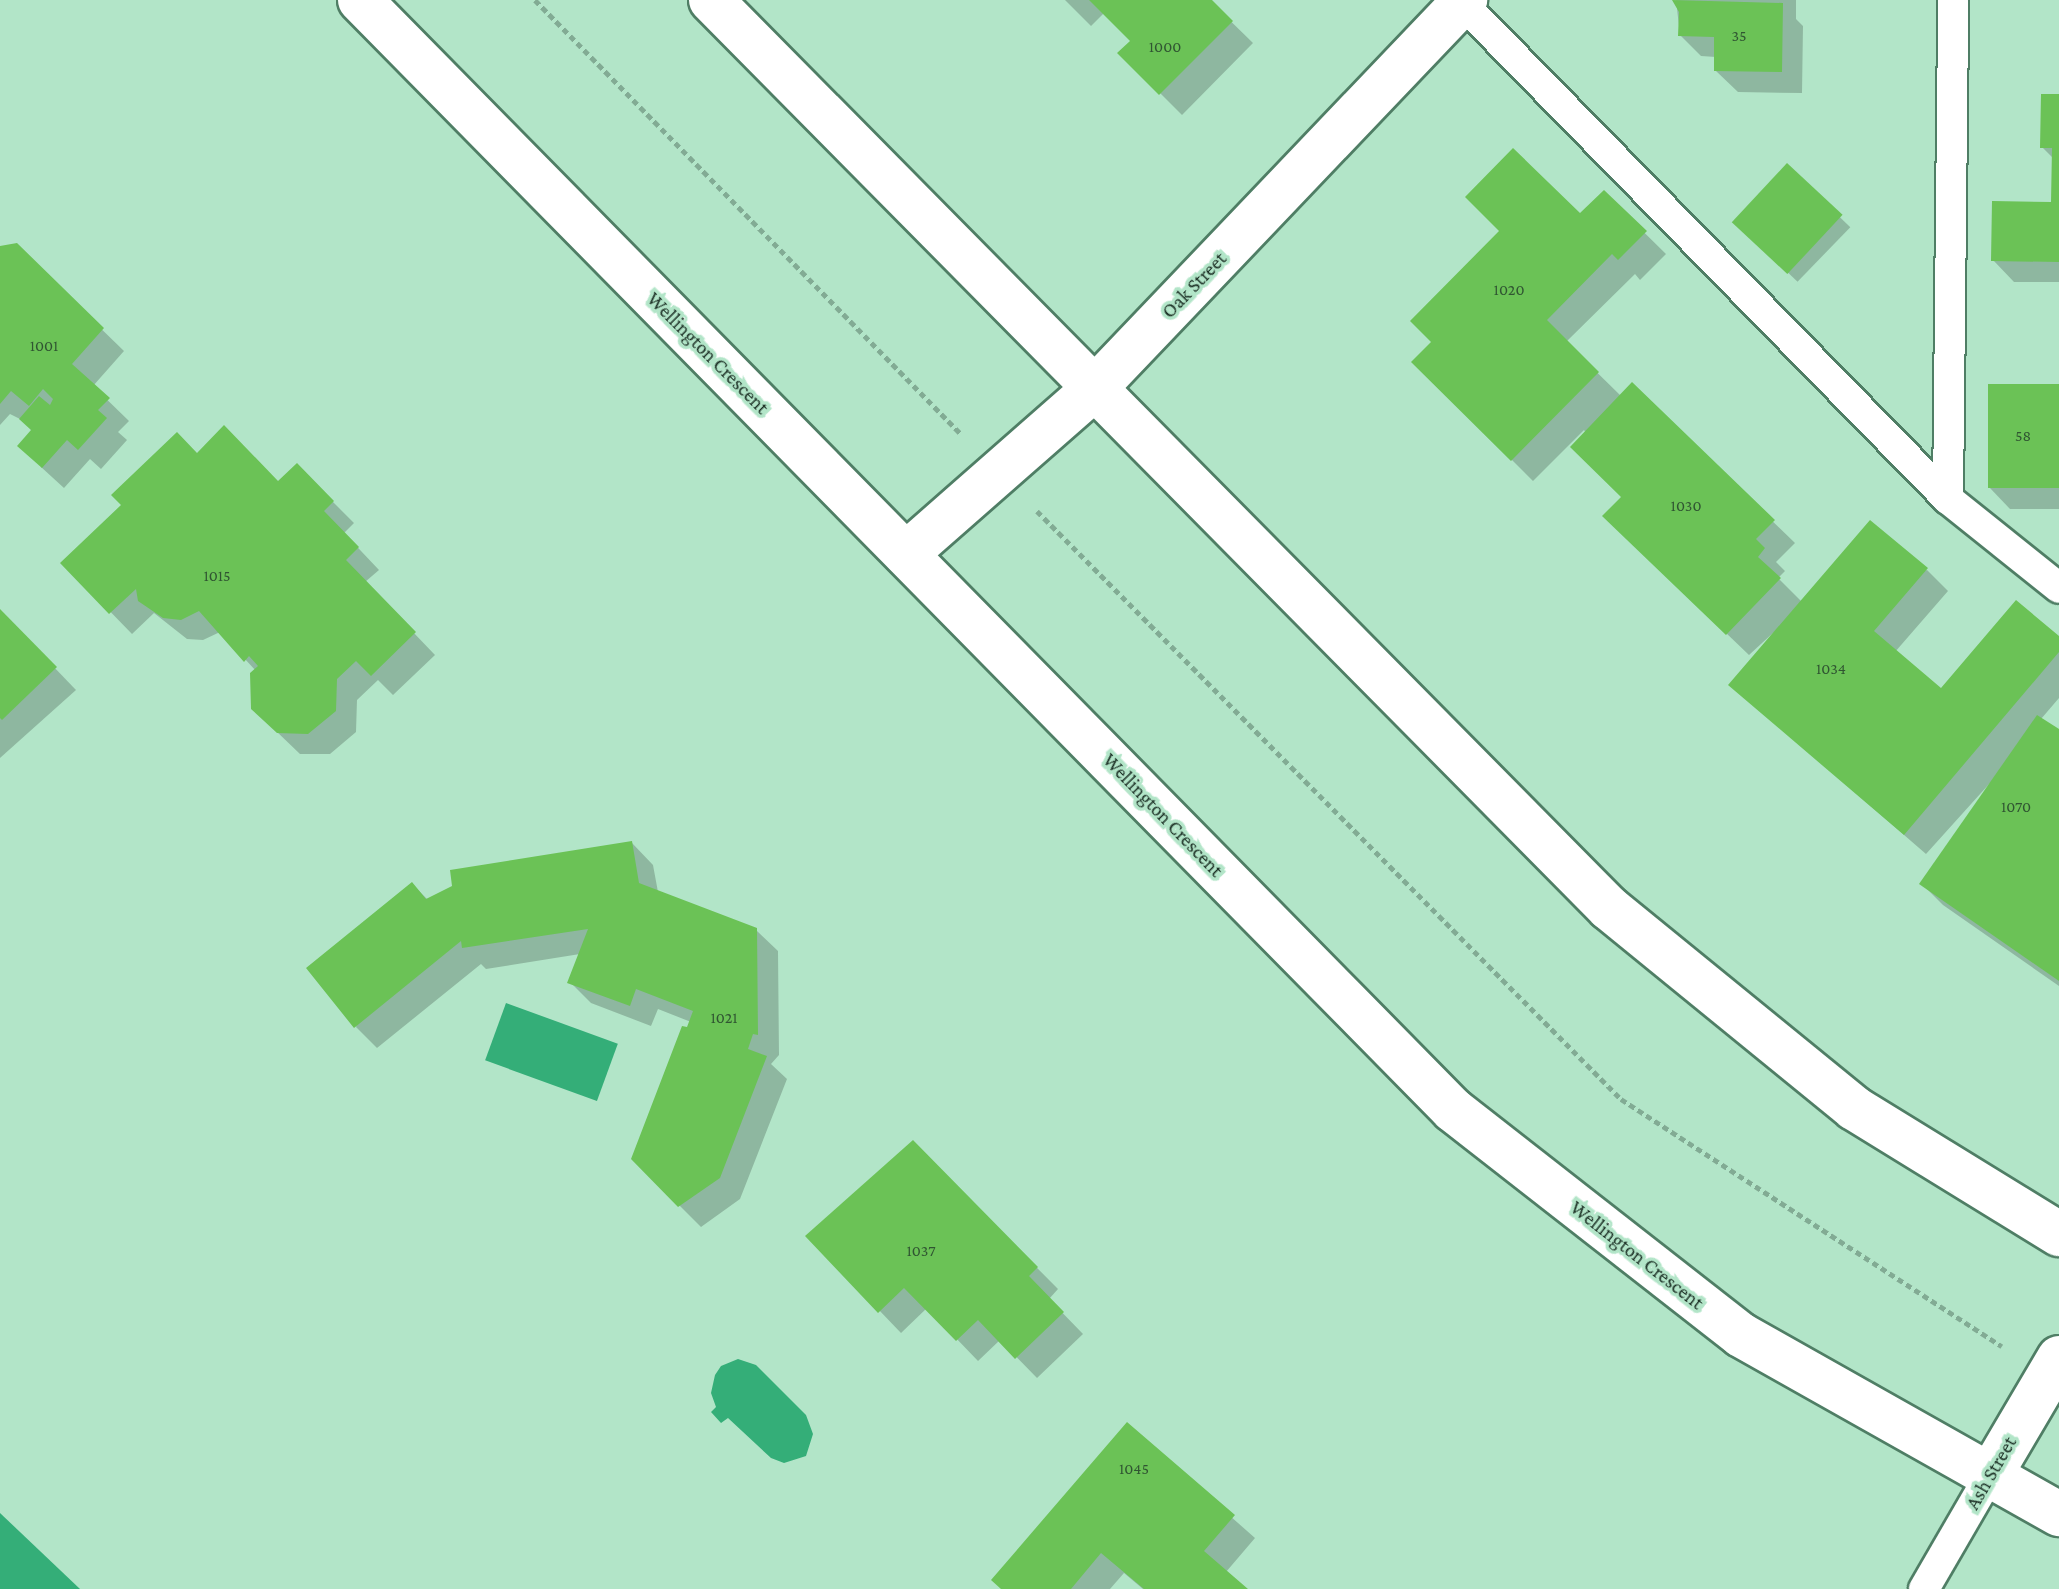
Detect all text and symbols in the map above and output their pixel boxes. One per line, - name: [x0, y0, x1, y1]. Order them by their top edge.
- house number: 35: [1731, 26, 1747, 46]
- house number: 1000: [1149, 37, 1181, 57]
- street label: Oak Street: [1157, 247, 1231, 323]
- house number: 1020: [1494, 280, 1524, 300]
- street label: Wellington Crescent: [642, 287, 774, 419]
- house number: 1001: [30, 336, 58, 356]
- house number: 58: [2015, 426, 2031, 446]
- house number: 1030: [1671, 496, 1701, 516]
- house number: 1015: [203, 566, 231, 586]
- house number: 1034: [1816, 659, 1846, 679]
- street label: Wellington Crescent: [1098, 748, 1228, 882]
- house number: 1070: [2001, 797, 2031, 817]
- house number: 1021: [710, 1008, 738, 1028]
- street label: Wellington Crescent: [1565, 1195, 1709, 1315]
- house number: 1037: [906, 1241, 936, 1261]
- street label: Ash Street: [1960, 1432, 2022, 1514]
- house number: 1045: [1119, 1459, 1149, 1479]

